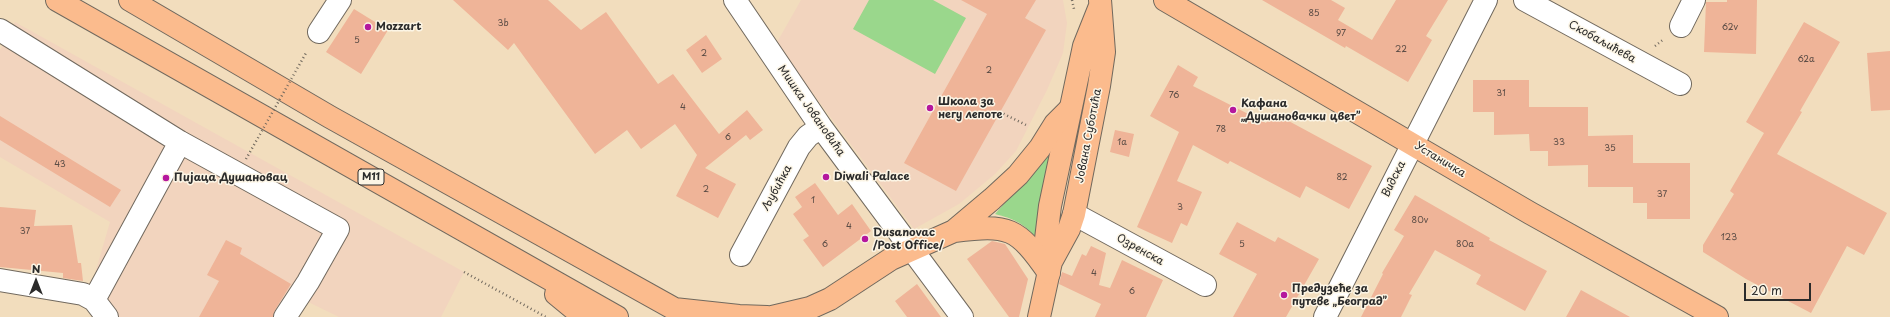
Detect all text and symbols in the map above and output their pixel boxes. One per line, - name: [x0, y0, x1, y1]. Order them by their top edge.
- house number: 85: [1308, 9, 1320, 19]
- street label: Скобаљићева: [1566, 18, 1638, 66]
- house number: 3b: [497, 19, 509, 29]
- place label: Mozzart: [376, 20, 422, 34]
- marker: Mozzart: [363, 22, 373, 32]
- house number: 62v: [1722, 23, 1738, 33]
- house number: 97: [1336, 29, 1346, 39]
- house number: 5: [354, 36, 360, 46]
- house number: 22: [1395, 45, 1407, 55]
- house number: 2: [701, 49, 707, 59]
- house number: 62a: [1797, 55, 1815, 65]
- street label: Мишка Јовановића: [775, 63, 847, 159]
- house number: 2: [986, 66, 992, 76]
- street label: Јована Суботића: [1073, 88, 1105, 184]
- house number: 31: [1496, 89, 1506, 99]
- house number: 76: [1169, 91, 1179, 101]
- place label: Школа за негу лепоте: [938, 95, 1003, 121]
- place label: Кафана „Душановачки цвет”: [1241, 97, 1360, 123]
- house number: 4: [680, 103, 686, 113]
- marker: Школа за негу лепоте: [925, 103, 935, 113]
- marker: Кафана „Душановачки цвет”: [1228, 105, 1238, 115]
- house number: 78: [1216, 125, 1226, 135]
- house number: 6: [725, 133, 731, 143]
- house number: 1a: [1117, 138, 1127, 148]
- house number: 33: [1553, 138, 1565, 148]
- street label: Устаничка: [1412, 140, 1468, 180]
- house number: 35: [1604, 144, 1616, 154]
- street label: Видска: [1379, 159, 1409, 199]
- house number: 43: [54, 160, 66, 170]
- street label: Љубићка: [759, 163, 795, 213]
- road number: M11: [358, 169, 384, 185]
- place label: Diwali Palace: [834, 170, 909, 184]
- place label: Пијаца Душановац: [174, 171, 287, 185]
- marker: Diwali Palace: [821, 172, 831, 182]
- marker: Пијаца Душановац: [161, 173, 171, 183]
- house number: 82: [1336, 173, 1348, 183]
- house number: 2: [703, 185, 709, 195]
- house number: 37: [1657, 190, 1667, 200]
- house number: 1: [811, 196, 815, 206]
- house number: 3: [1177, 203, 1183, 213]
- house number: 80v: [1412, 216, 1428, 226]
- house number: 4: [846, 222, 852, 232]
- place label: Dusanovac /Post Office/: [873, 226, 944, 252]
- house number: 37: [20, 227, 30, 237]
- street label: Озренска: [1114, 232, 1166, 268]
- house number: 123: [1721, 233, 1737, 243]
- marker: Dusanovac /Post Office/: [860, 234, 870, 244]
- house number: 6: [822, 240, 828, 250]
- house number: 5: [1239, 240, 1245, 250]
- house number: 80a: [1456, 240, 1474, 250]
- text: N: [32, 260, 40, 277]
- north arrow: [16, 261, 56, 301]
- house number: 4: [1091, 269, 1097, 279]
- scale bar: [1746, 275, 1813, 301]
- text: 20 m: [1751, 281, 1782, 299]
- place label: Предузеће за путеве „Београд”: [1292, 282, 1387, 308]
- house number: 6: [1129, 287, 1135, 297]
- marker: Предузеће за путеве „Београд”: [1279, 290, 1289, 300]

